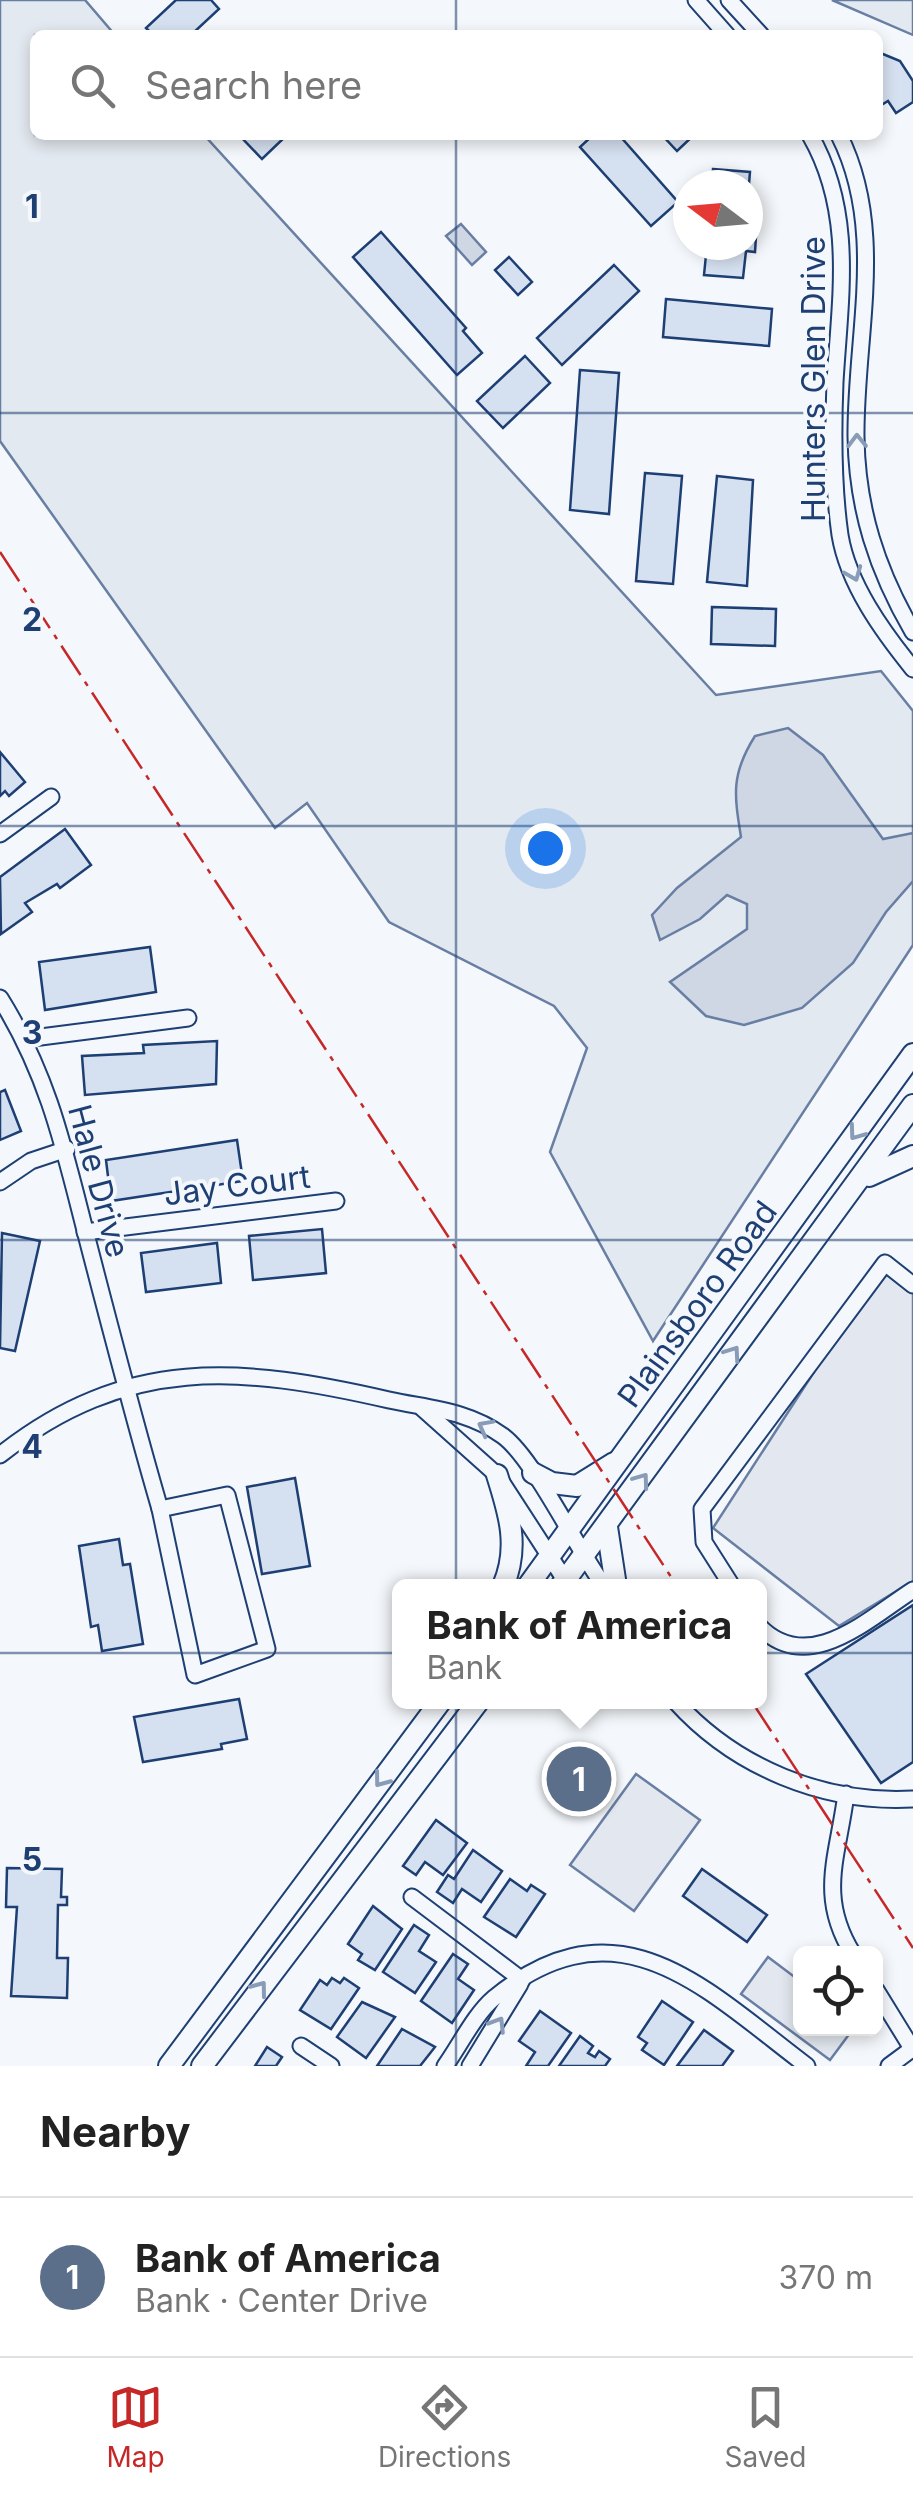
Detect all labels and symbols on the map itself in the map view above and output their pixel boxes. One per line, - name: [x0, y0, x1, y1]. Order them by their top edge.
- north arrow: [673, 170, 763, 260]
- text: 1: [25, 187, 39, 226]
- street label: Hunters Glen Drive: [794, 236, 833, 522]
- one-way arrow: [847, 432, 868, 448]
- one-way arrow: [843, 564, 863, 581]
- text: 2: [22, 600, 42, 639]
- your location: [520, 823, 571, 874]
- text: 3: [22, 1013, 42, 1052]
- street label: Hale Drive: [60, 1100, 138, 1262]
- one-way arrow: [850, 1122, 868, 1141]
- street label: Jay Court: [162, 1157, 312, 1213]
- street label: Plainsboro Road: [609, 1193, 785, 1415]
- one-way arrow: [721, 1346, 739, 1364]
- one-way arrow: [478, 1420, 496, 1439]
- text: 4: [21, 1427, 43, 1466]
- one-way arrow: [630, 1473, 647, 1491]
- pin: 1: [546, 1742, 612, 1816]
- one-way arrow: [376, 1769, 393, 1787]
- text: 5: [22, 1840, 42, 1879]
- one-way arrow: [249, 1981, 266, 1999]
- one-way arrow: [485, 2017, 504, 2035]

